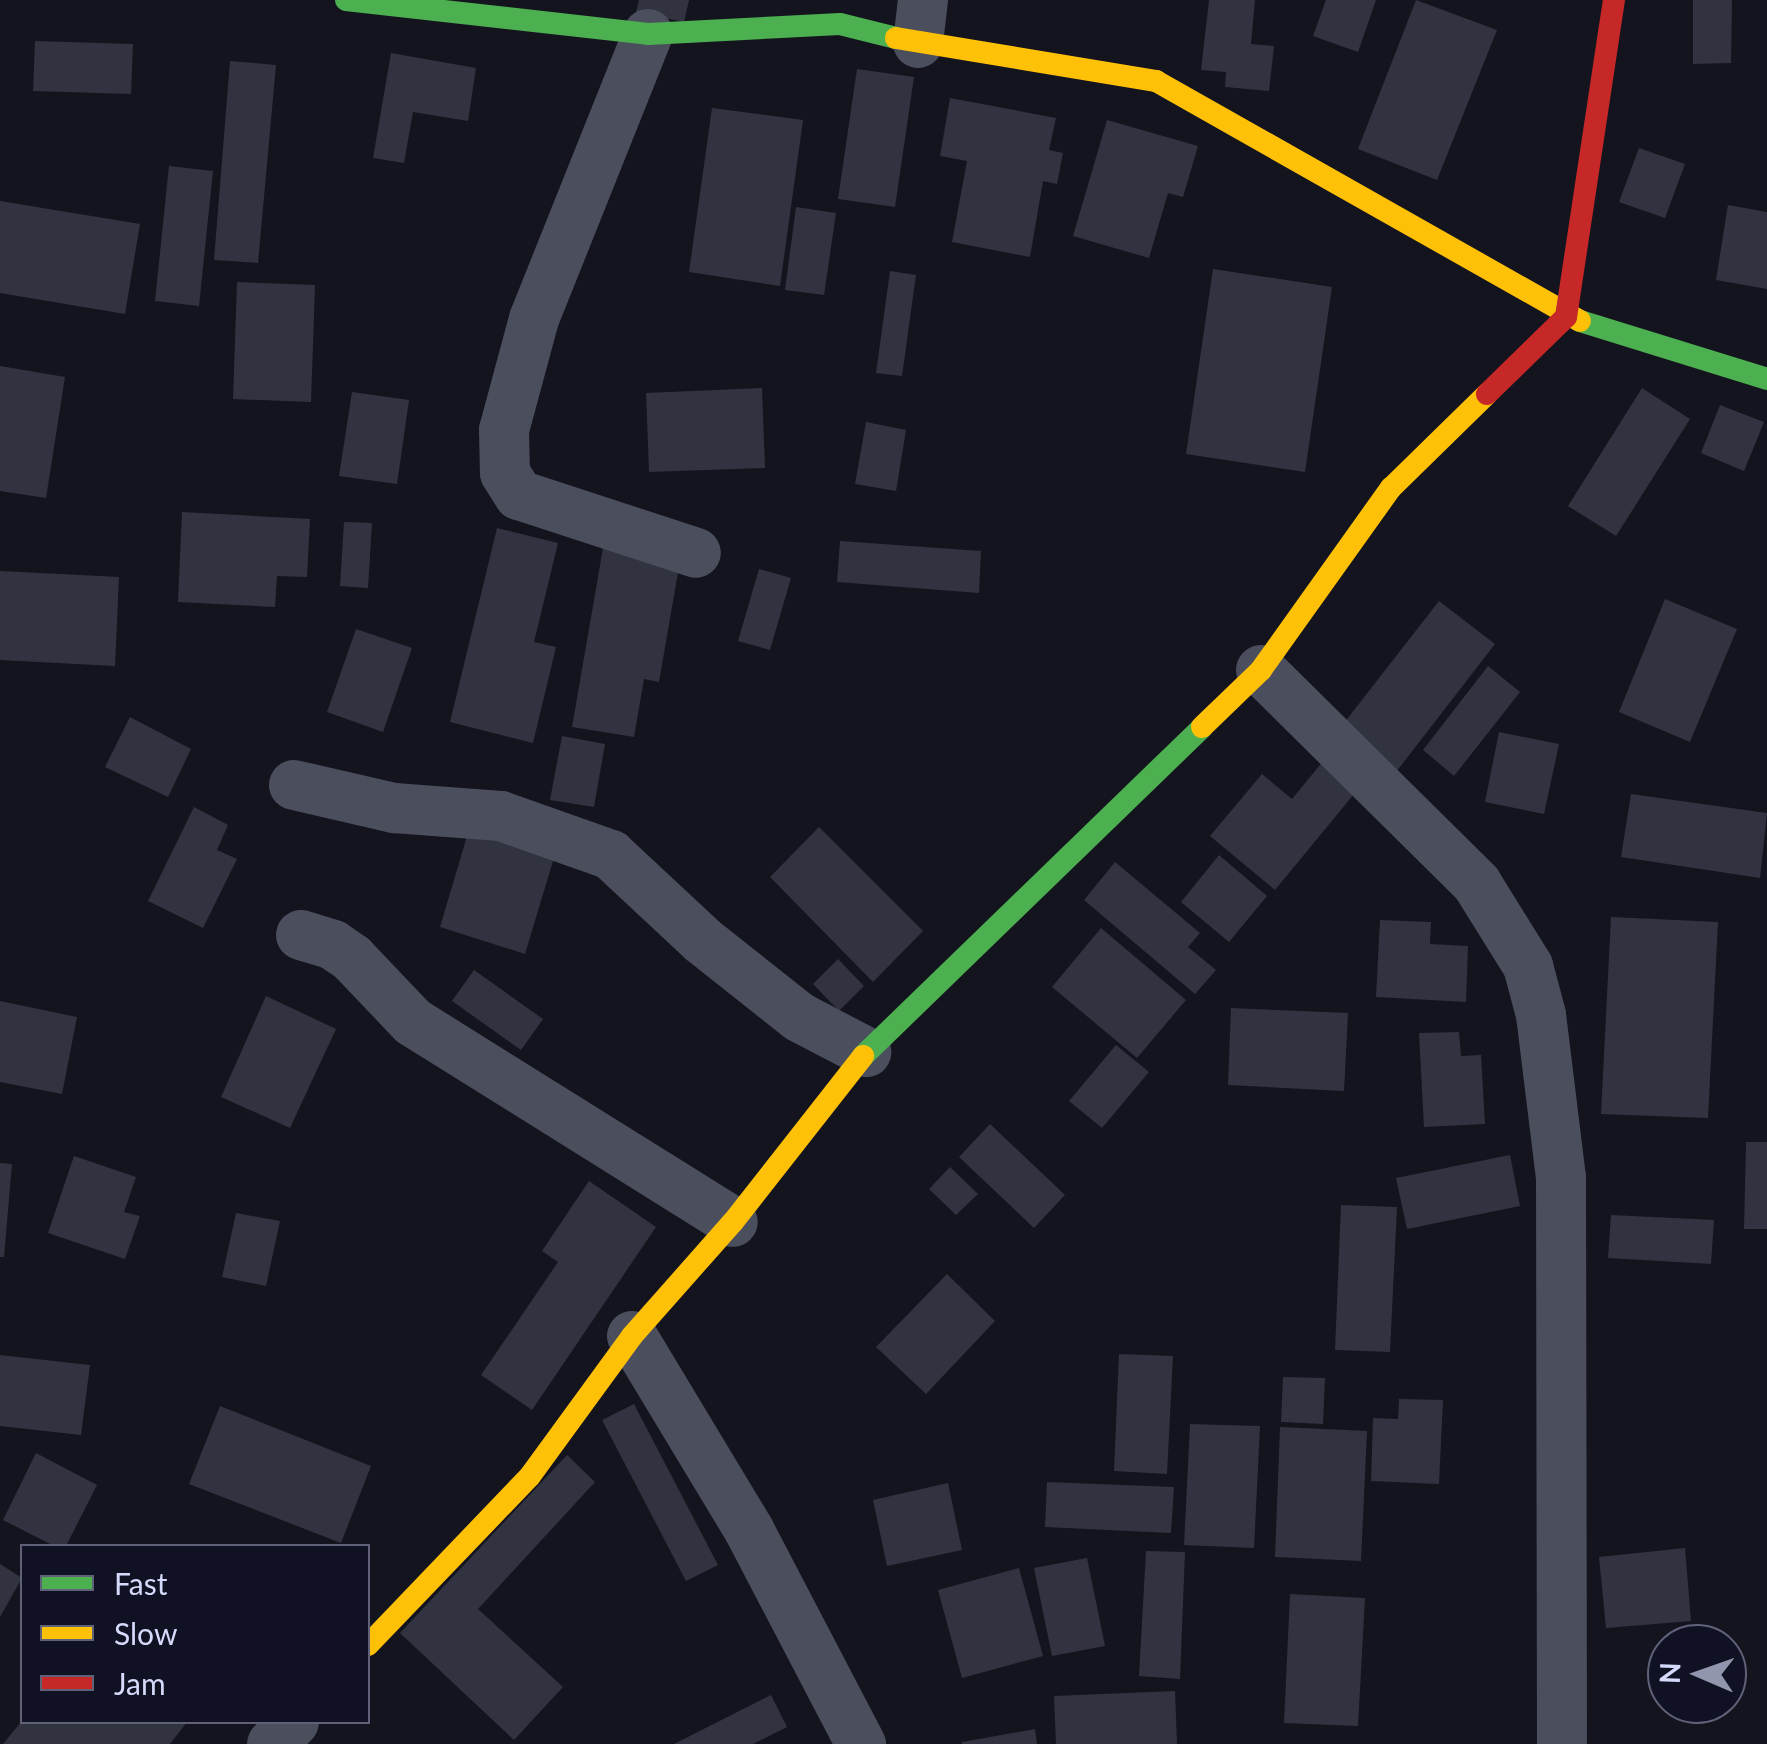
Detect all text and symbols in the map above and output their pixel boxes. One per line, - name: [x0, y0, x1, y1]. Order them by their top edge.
- legend: [20, 1544, 370, 1724]
- text: Fast: [114, 1565, 168, 1601]
- text: Slow: [114, 1615, 177, 1651]
- north arrow: [1647, 1624, 1747, 1724]
- text: N: [1652, 1662, 1686, 1684]
- text: Jam: [114, 1665, 166, 1701]

